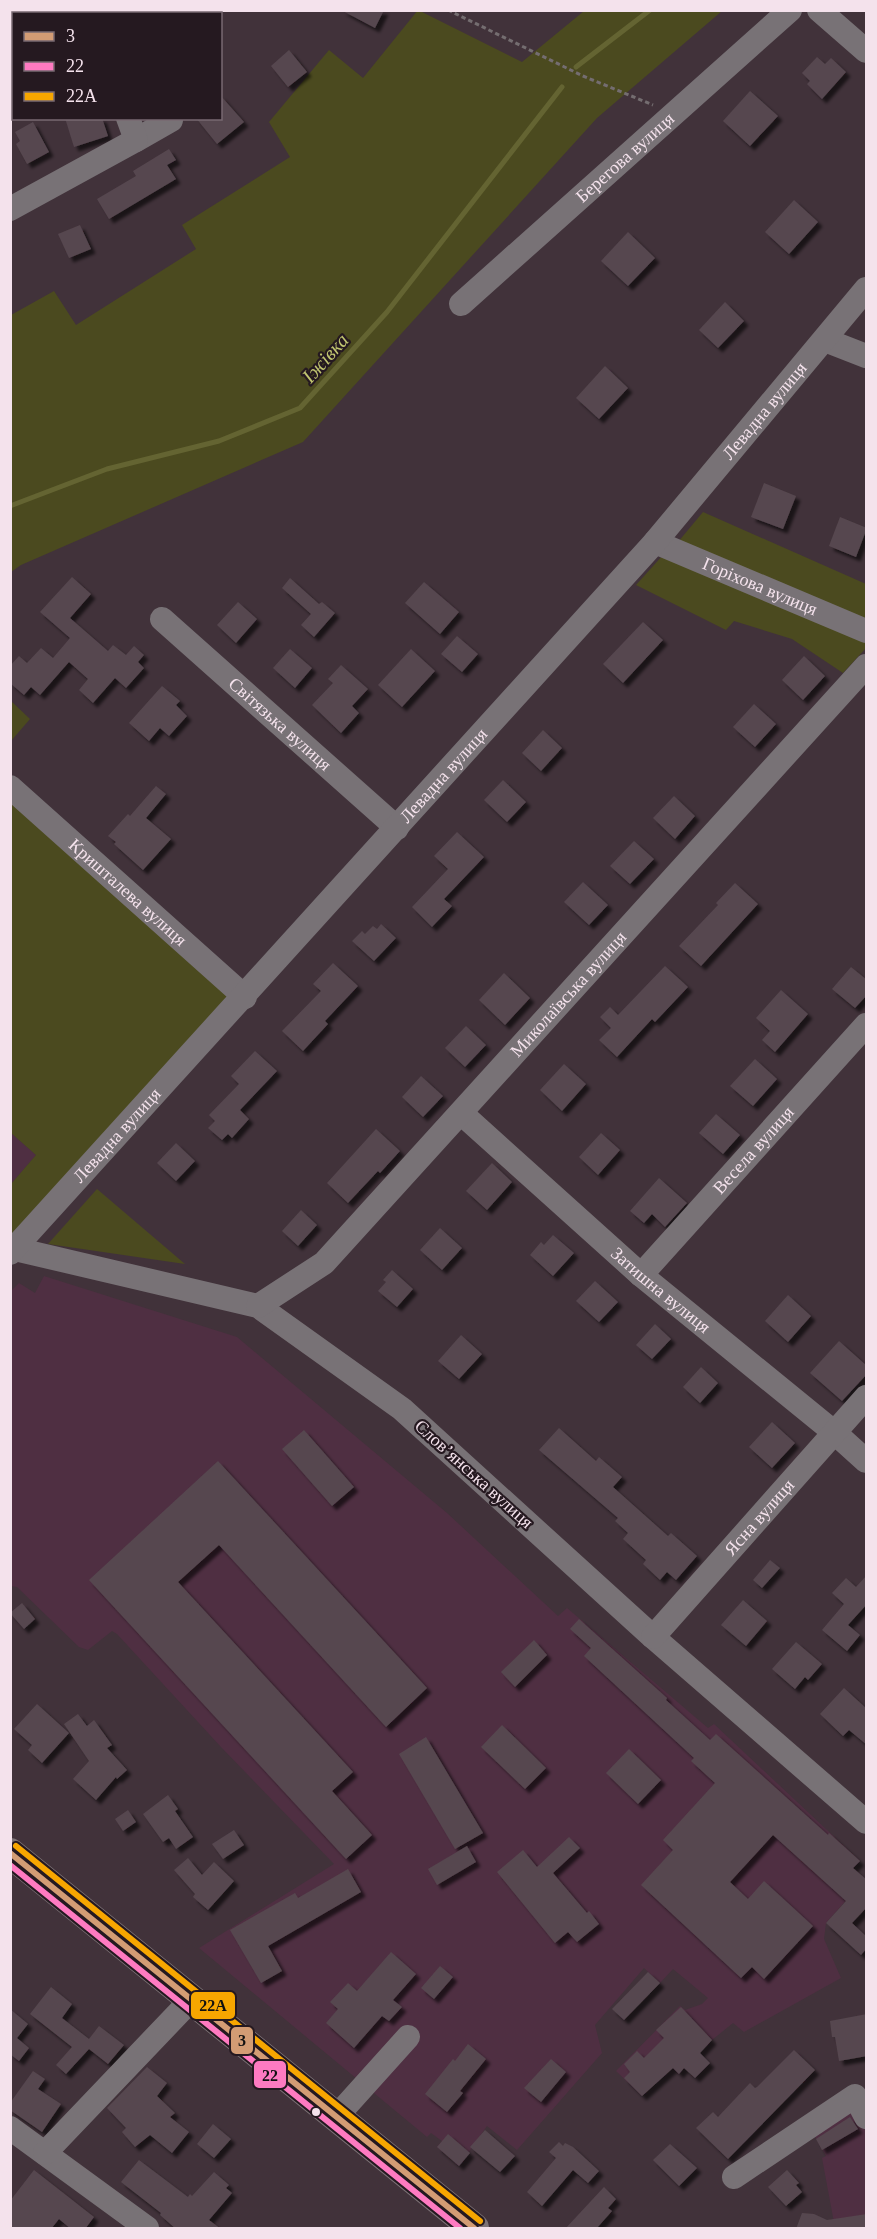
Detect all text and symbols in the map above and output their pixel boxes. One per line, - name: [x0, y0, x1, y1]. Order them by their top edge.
- legend: [12, 12, 222, 120]
- text: 3: [66, 26, 75, 46]
- text: 22: [66, 56, 84, 76]
- text: 22А: [66, 86, 97, 106]
- street label: Берегова вулиця: [572, 108, 678, 206]
- water label: Іжівка: [297, 329, 353, 388]
- street label: Левадна вулиця: [718, 358, 811, 463]
- street label: Горіхова вулиця: [700, 553, 820, 619]
- street label: Світязька вулиця: [225, 673, 335, 775]
- street label: Левадна вулиця: [396, 724, 491, 827]
- street label: Кришталева вулиця: [65, 834, 191, 950]
- street label: Миколаївська вулиця: [506, 927, 630, 1061]
- street label: Левадна вулиця: [69, 1084, 165, 1187]
- street label: Весела вулиця: [709, 1102, 798, 1198]
- street label: Затишна вулиця: [607, 1243, 714, 1337]
- street label: Словʼянська вулиця: [411, 1416, 537, 1532]
- street label: Ясна вулиця: [720, 1475, 798, 1559]
- line badge: 22А: [190, 1991, 236, 2020]
- text: 22А: [199, 1997, 227, 2014]
- line badge: 3: [230, 2026, 254, 2055]
- text: 3: [238, 2032, 246, 2049]
- line badge: 22: [253, 2060, 287, 2089]
- text: 22: [262, 2067, 278, 2084]
- unlabelled marker: [310, 2106, 322, 2118]

